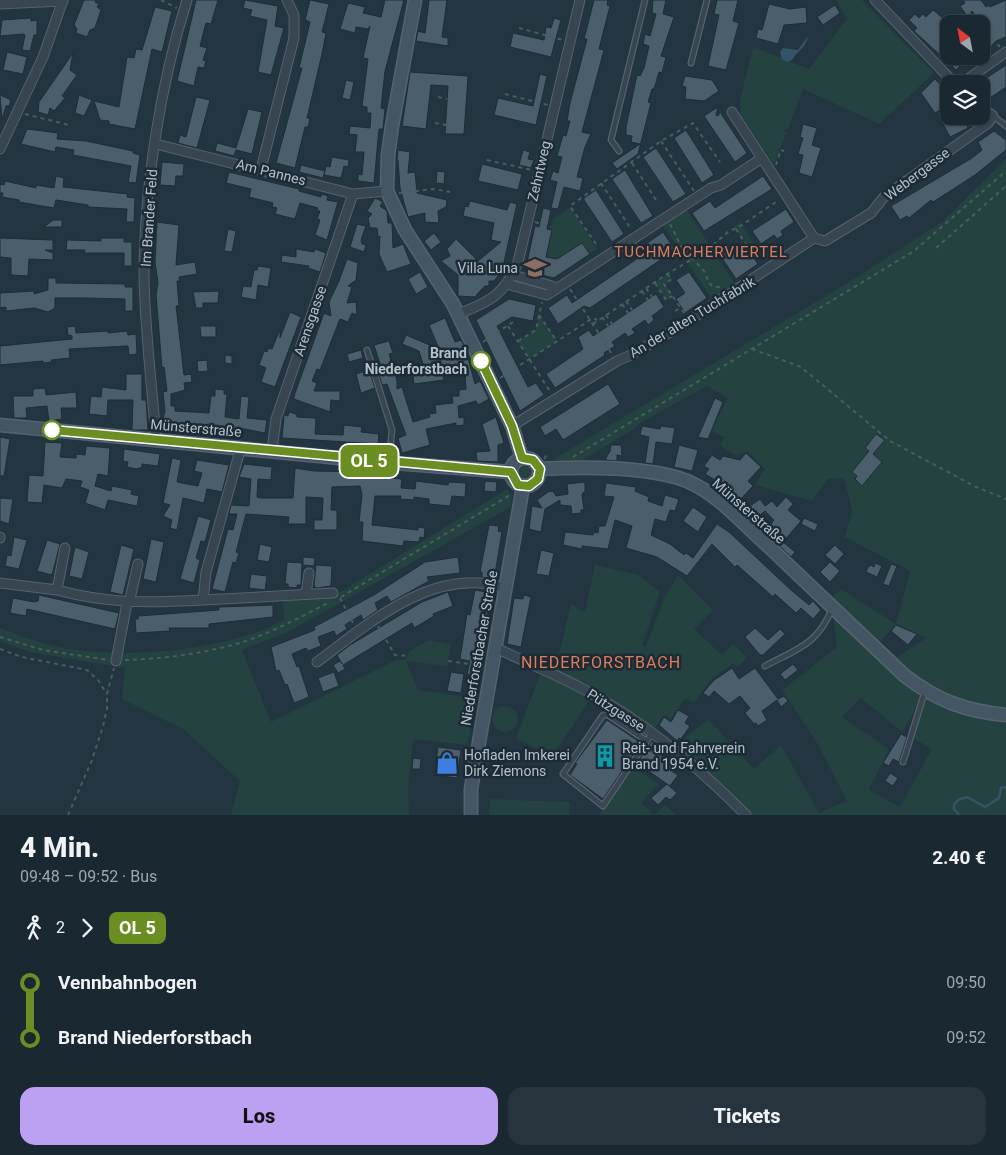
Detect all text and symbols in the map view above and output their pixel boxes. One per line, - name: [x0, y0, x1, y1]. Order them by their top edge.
- north arrow: [940, 15, 990, 65]
- map controls: [940, 15, 990, 125]
- button: layers: [940, 75, 990, 125]
- street label: Zehntweg: [524, 139, 554, 203]
- street label: Webergasse: [881, 144, 953, 204]
- street label: Am Pannes: [234, 156, 308, 188]
- street label: Im Brander Feld: [138, 169, 160, 267]
- district label: TUCHMACHERVIERTEL: [614, 243, 788, 261]
- school or university icon: Villa Luna: [522, 255, 548, 281]
- place label: Villa Luna: [457, 260, 518, 276]
- street label: An der alten Tuchfabrik: [626, 273, 759, 361]
- street label: Arensgasse: [290, 284, 330, 358]
- place label: Brand Niederforstbach: [365, 345, 467, 377]
- marker: Brand Niederforstbach: [471, 351, 491, 371]
- street label: Münsterstraße: [150, 416, 242, 440]
- unlabelled marker: [42, 420, 62, 440]
- line badge: OL 5: [334, 445, 404, 477]
- text: OL 5: [351, 450, 387, 471]
- street label: Münsterstraße: [709, 475, 789, 547]
- street label: Niederforstbacher Straße: [457, 569, 501, 727]
- district label: NIEDERFORSTBACH: [521, 653, 681, 672]
- street label: Pützgasse: [584, 686, 648, 734]
- place label: Reit- und Fahrverein Brand 1954 e.V.: [622, 740, 745, 772]
- building icon: Reit- und Fahrverein Brand 1954 e.V.: [592, 743, 618, 769]
- place label: Hofladen Imkerei Dirk Ziemons: [464, 747, 570, 779]
- shop icon: Hofladen Imkerei Dirk Ziemons: [434, 750, 460, 776]
- text: 4 Min.: [20, 831, 99, 864]
- text: 2.40 €: [932, 846, 986, 869]
- text: 09:48 – 09:52 · Bus: [20, 867, 157, 886]
- icon: walk: [20, 914, 48, 942]
- icon: forward: [73, 914, 101, 942]
- text: OL 5: [119, 917, 156, 938]
- text: 2: [56, 918, 65, 937]
- text: Vennbahnbogen: [58, 971, 197, 994]
- text: 09:50: [946, 973, 986, 992]
- text: Brand Niederforstbach: [58, 1026, 252, 1049]
- text: 09:52: [946, 1028, 986, 1047]
- button: Los: [20, 1087, 498, 1145]
- button: Tickets: [508, 1087, 986, 1145]

